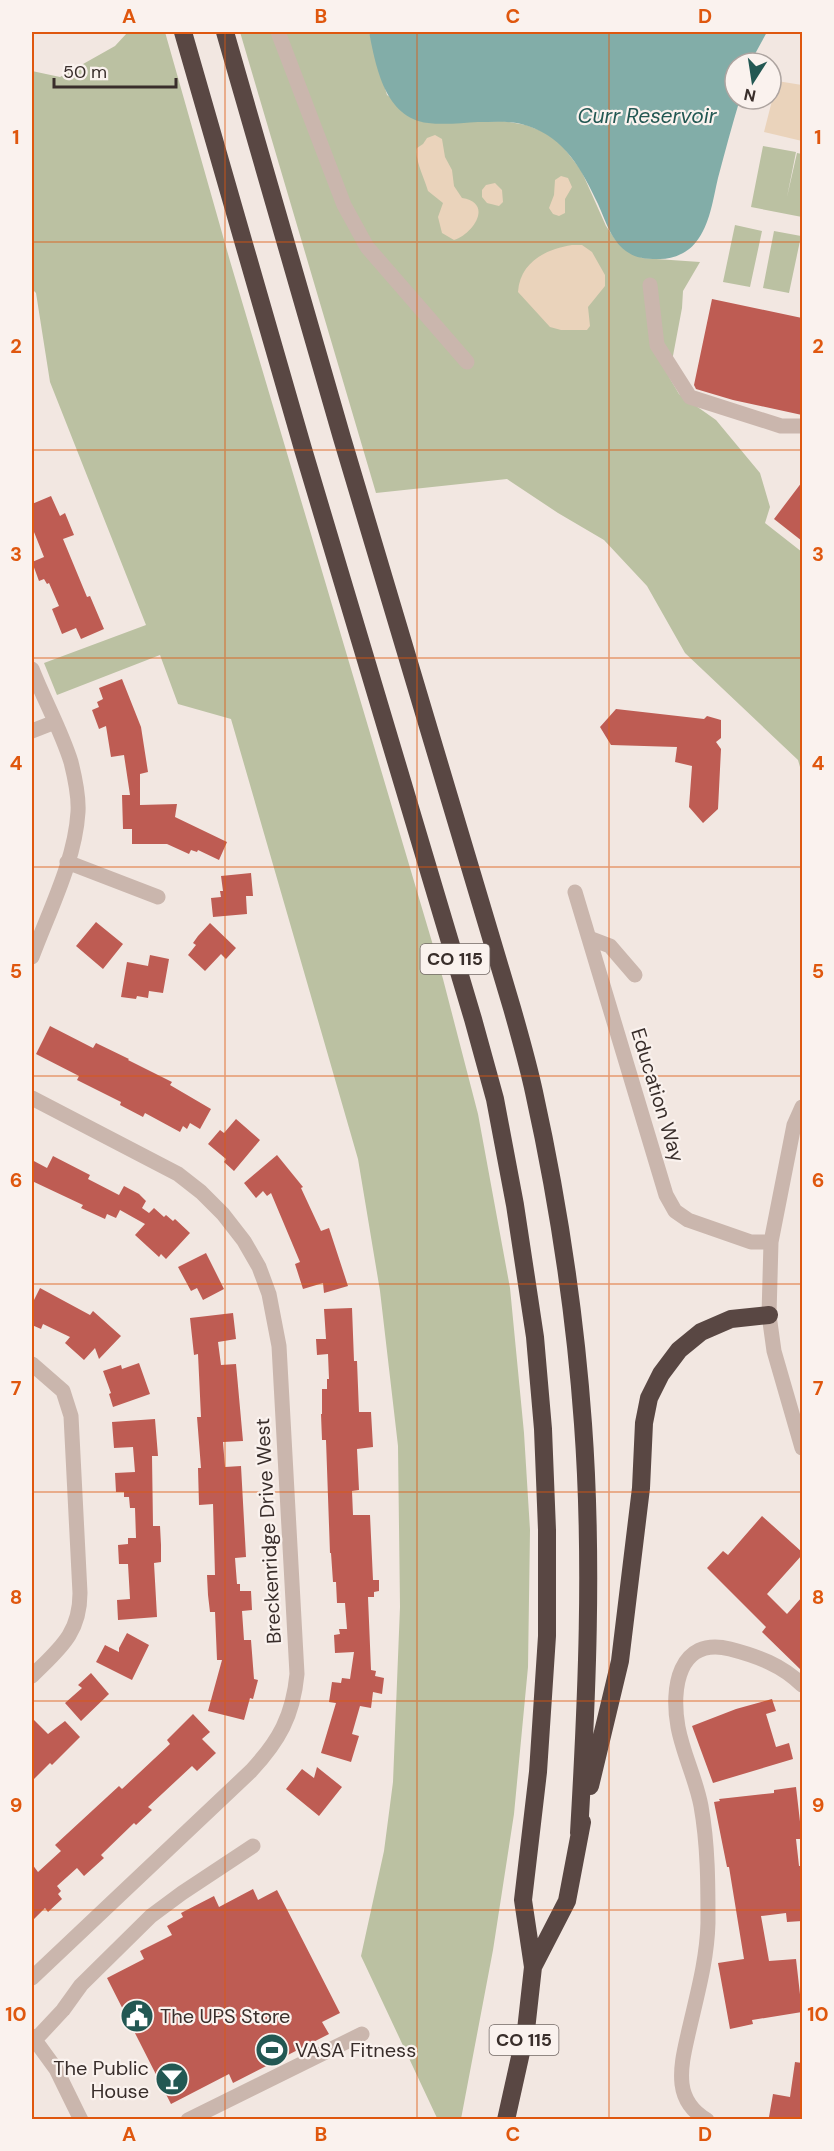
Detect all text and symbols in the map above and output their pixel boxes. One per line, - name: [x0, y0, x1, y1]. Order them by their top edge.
- text: A: [122, 3, 136, 29]
- text: B: [315, 3, 327, 29]
- text: C: [506, 3, 520, 29]
- text: D: [698, 3, 712, 29]
- scale bar: [54, 51, 176, 89]
- north arrow: [723, 51, 783, 111]
- text: 50 m: [63, 60, 107, 84]
- text: N: [742, 84, 758, 107]
- water label: Curr Reservoir: [577, 102, 718, 130]
- text: 1: [12, 124, 20, 150]
- text: 1: [814, 124, 822, 150]
- text: 2: [10, 333, 22, 359]
- text: 2: [812, 333, 824, 359]
- text: 3: [10, 541, 22, 567]
- text: 3: [812, 541, 824, 567]
- text: 4: [10, 750, 23, 776]
- text: 4: [812, 750, 825, 776]
- road number: CO 115: [420, 944, 490, 974]
- text: 5: [10, 958, 22, 984]
- text: 5: [812, 958, 824, 984]
- street label: Education Way: [625, 1025, 691, 1165]
- text: 6: [10, 1167, 22, 1193]
- text: 6: [812, 1167, 824, 1193]
- text: 7: [11, 1375, 22, 1401]
- text: 7: [813, 1375, 824, 1401]
- street label: Breckenridge Drive West: [249, 1417, 287, 1645]
- text: 8: [10, 1584, 22, 1610]
- text: 8: [812, 1584, 824, 1610]
- text: 9: [10, 1792, 22, 1818]
- text: 9: [812, 1792, 824, 1818]
- public building icon: The UPS Store: [119, 1998, 155, 2034]
- text: 10: [5, 2001, 27, 2027]
- text: 10: [807, 2001, 829, 2027]
- place label: The UPS Store: [160, 2003, 290, 2029]
- road number: CO 115: [490, 2025, 558, 2055]
- sports icon: VASA Fitness: [254, 2032, 290, 2068]
- place label: VASA Fitness: [295, 2037, 416, 2063]
- place label: The Public House: [53, 2055, 149, 2104]
- bar icon: The Public House: [154, 2061, 190, 2097]
- text: A: [122, 2121, 136, 2147]
- text: B: [315, 2121, 327, 2147]
- text: C: [506, 2121, 520, 2147]
- text: D: [698, 2121, 712, 2147]

